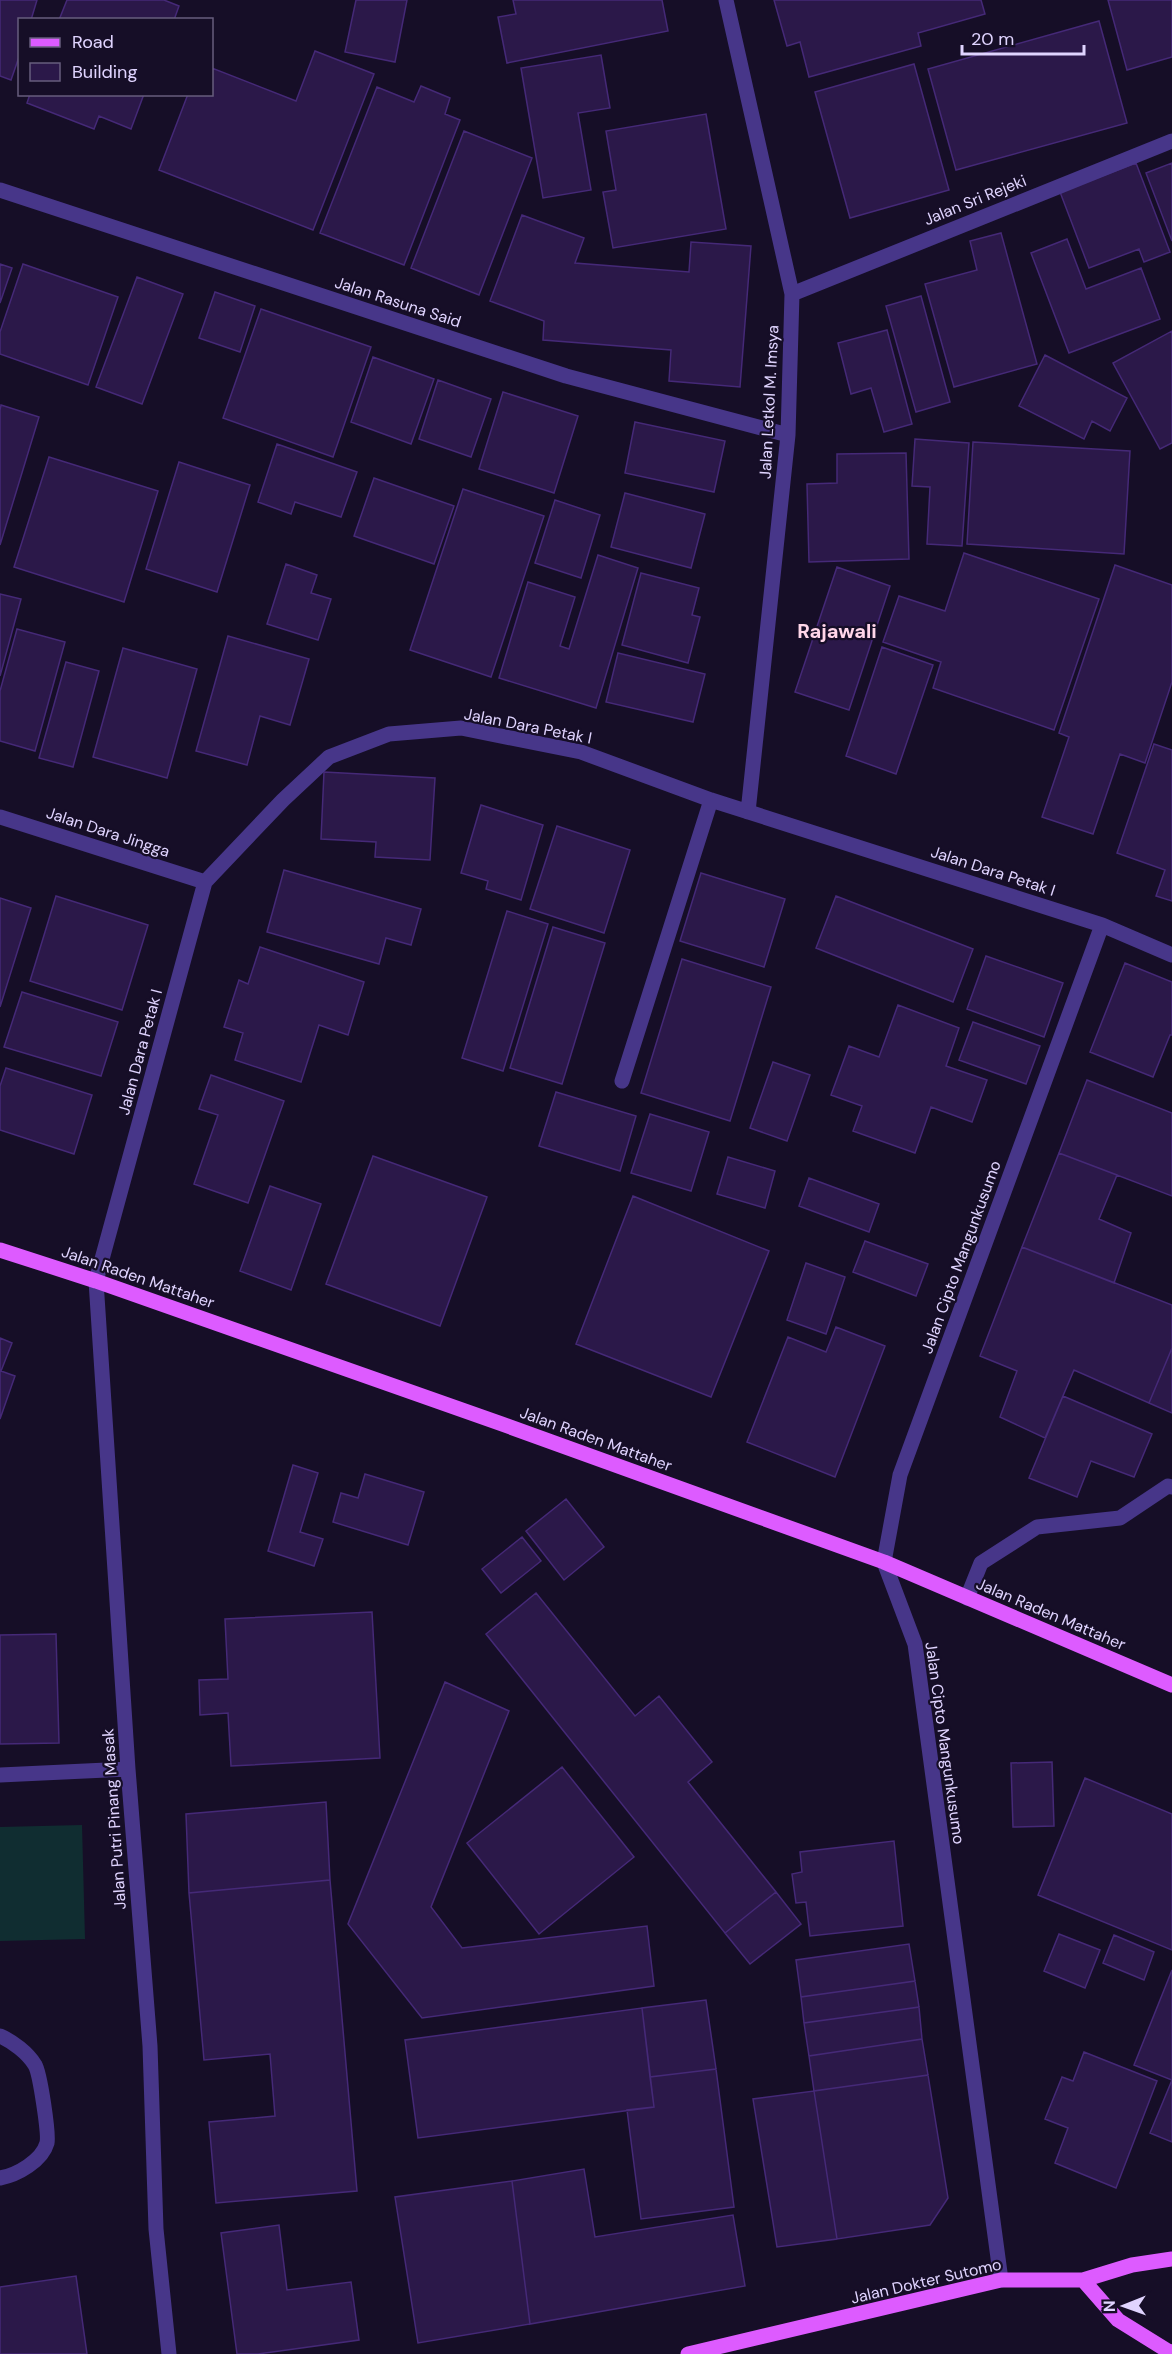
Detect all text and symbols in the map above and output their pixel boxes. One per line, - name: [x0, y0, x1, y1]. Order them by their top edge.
- legend: [18, 18, 213, 96]
- scale bar: [962, 18, 1084, 56]
- text: 20 m: [971, 27, 1014, 51]
- text: Road: [72, 30, 114, 54]
- text: Building: [72, 60, 137, 84]
- street label: Jalan Sri Rejeki: [921, 170, 1029, 230]
- street label: Jalan Rasuna Said: [332, 272, 464, 332]
- street label: Jalan Letkol M. Imsya: [754, 325, 784, 479]
- district label: Rajawali: [797, 618, 877, 644]
- street label: Jalan Dara Petak I: [462, 703, 594, 749]
- street label: Jalan Dara Jingga: [44, 802, 172, 862]
- street label: Jalan Dara Petak I: [928, 841, 1058, 901]
- street label: Jalan Dara Petak I: [113, 987, 167, 1117]
- street label: Jalan Cipto Mangunkusumo: [916, 1158, 1006, 1356]
- street label: Jalan Raden Mattaher: [59, 1241, 217, 1313]
- street label: Jalan Raden Mattaher: [517, 1402, 675, 1476]
- street label: Jalan Raden Mattaher: [973, 1573, 1129, 1655]
- street label: Jalan Cipto Mangunkusumo: [920, 1641, 970, 1845]
- street label: Jalan Putri Pinang Masak: [97, 1728, 131, 1910]
- street label: Jalan Dokter Sutomo: [849, 2253, 1003, 2309]
- north arrow: [1094, 2276, 1154, 2336]
- text: N: [1099, 2300, 1120, 2312]

